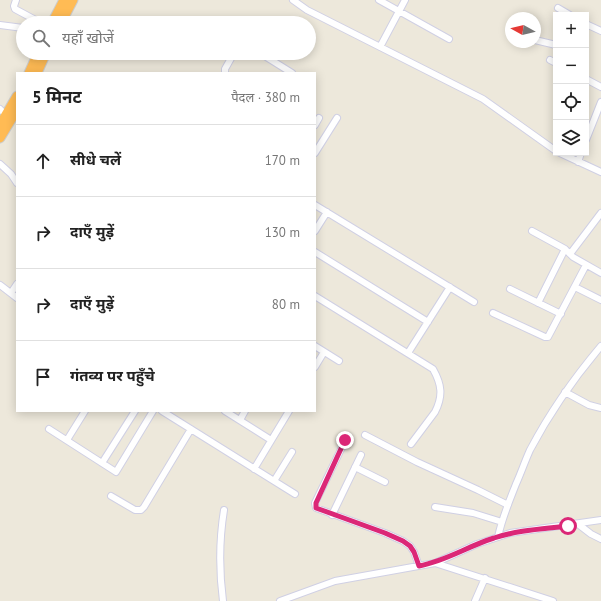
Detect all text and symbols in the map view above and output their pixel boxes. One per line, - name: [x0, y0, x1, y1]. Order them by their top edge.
- north arrow: [505, 12, 541, 48]
- map controls: [553, 12, 589, 156]
- button: +: [553, 12, 589, 48]
- search box: [16, 16, 316, 60]
- icon: search: [30, 27, 52, 49]
- text: यहाँ खोजें: [62, 28, 114, 47]
- button: −: [553, 48, 589, 84]
- button: locate: [553, 84, 589, 120]
- text: 5 मिनट: [32, 86, 82, 108]
- text: पैदल · 380 m: [231, 89, 300, 106]
- button: layers: [553, 120, 589, 156]
- icon: ahead: [32, 150, 54, 172]
- text: सीधे चलें: [70, 150, 121, 169]
- text: 170 m: [265, 152, 300, 169]
- icon: right: [32, 222, 54, 244]
- text: दाएँ मुड़ें: [70, 222, 114, 241]
- text: 130 m: [265, 224, 300, 241]
- icon: right: [32, 294, 54, 316]
- text: दाएँ मुड़ें: [70, 294, 114, 313]
- text: 80 m: [272, 296, 300, 313]
- icon: arrive: [32, 366, 54, 388]
- text: गंतव्य पर पहुँचे: [70, 366, 155, 385]
- route end: [336, 431, 354, 449]
- route start: [559, 517, 577, 535]

